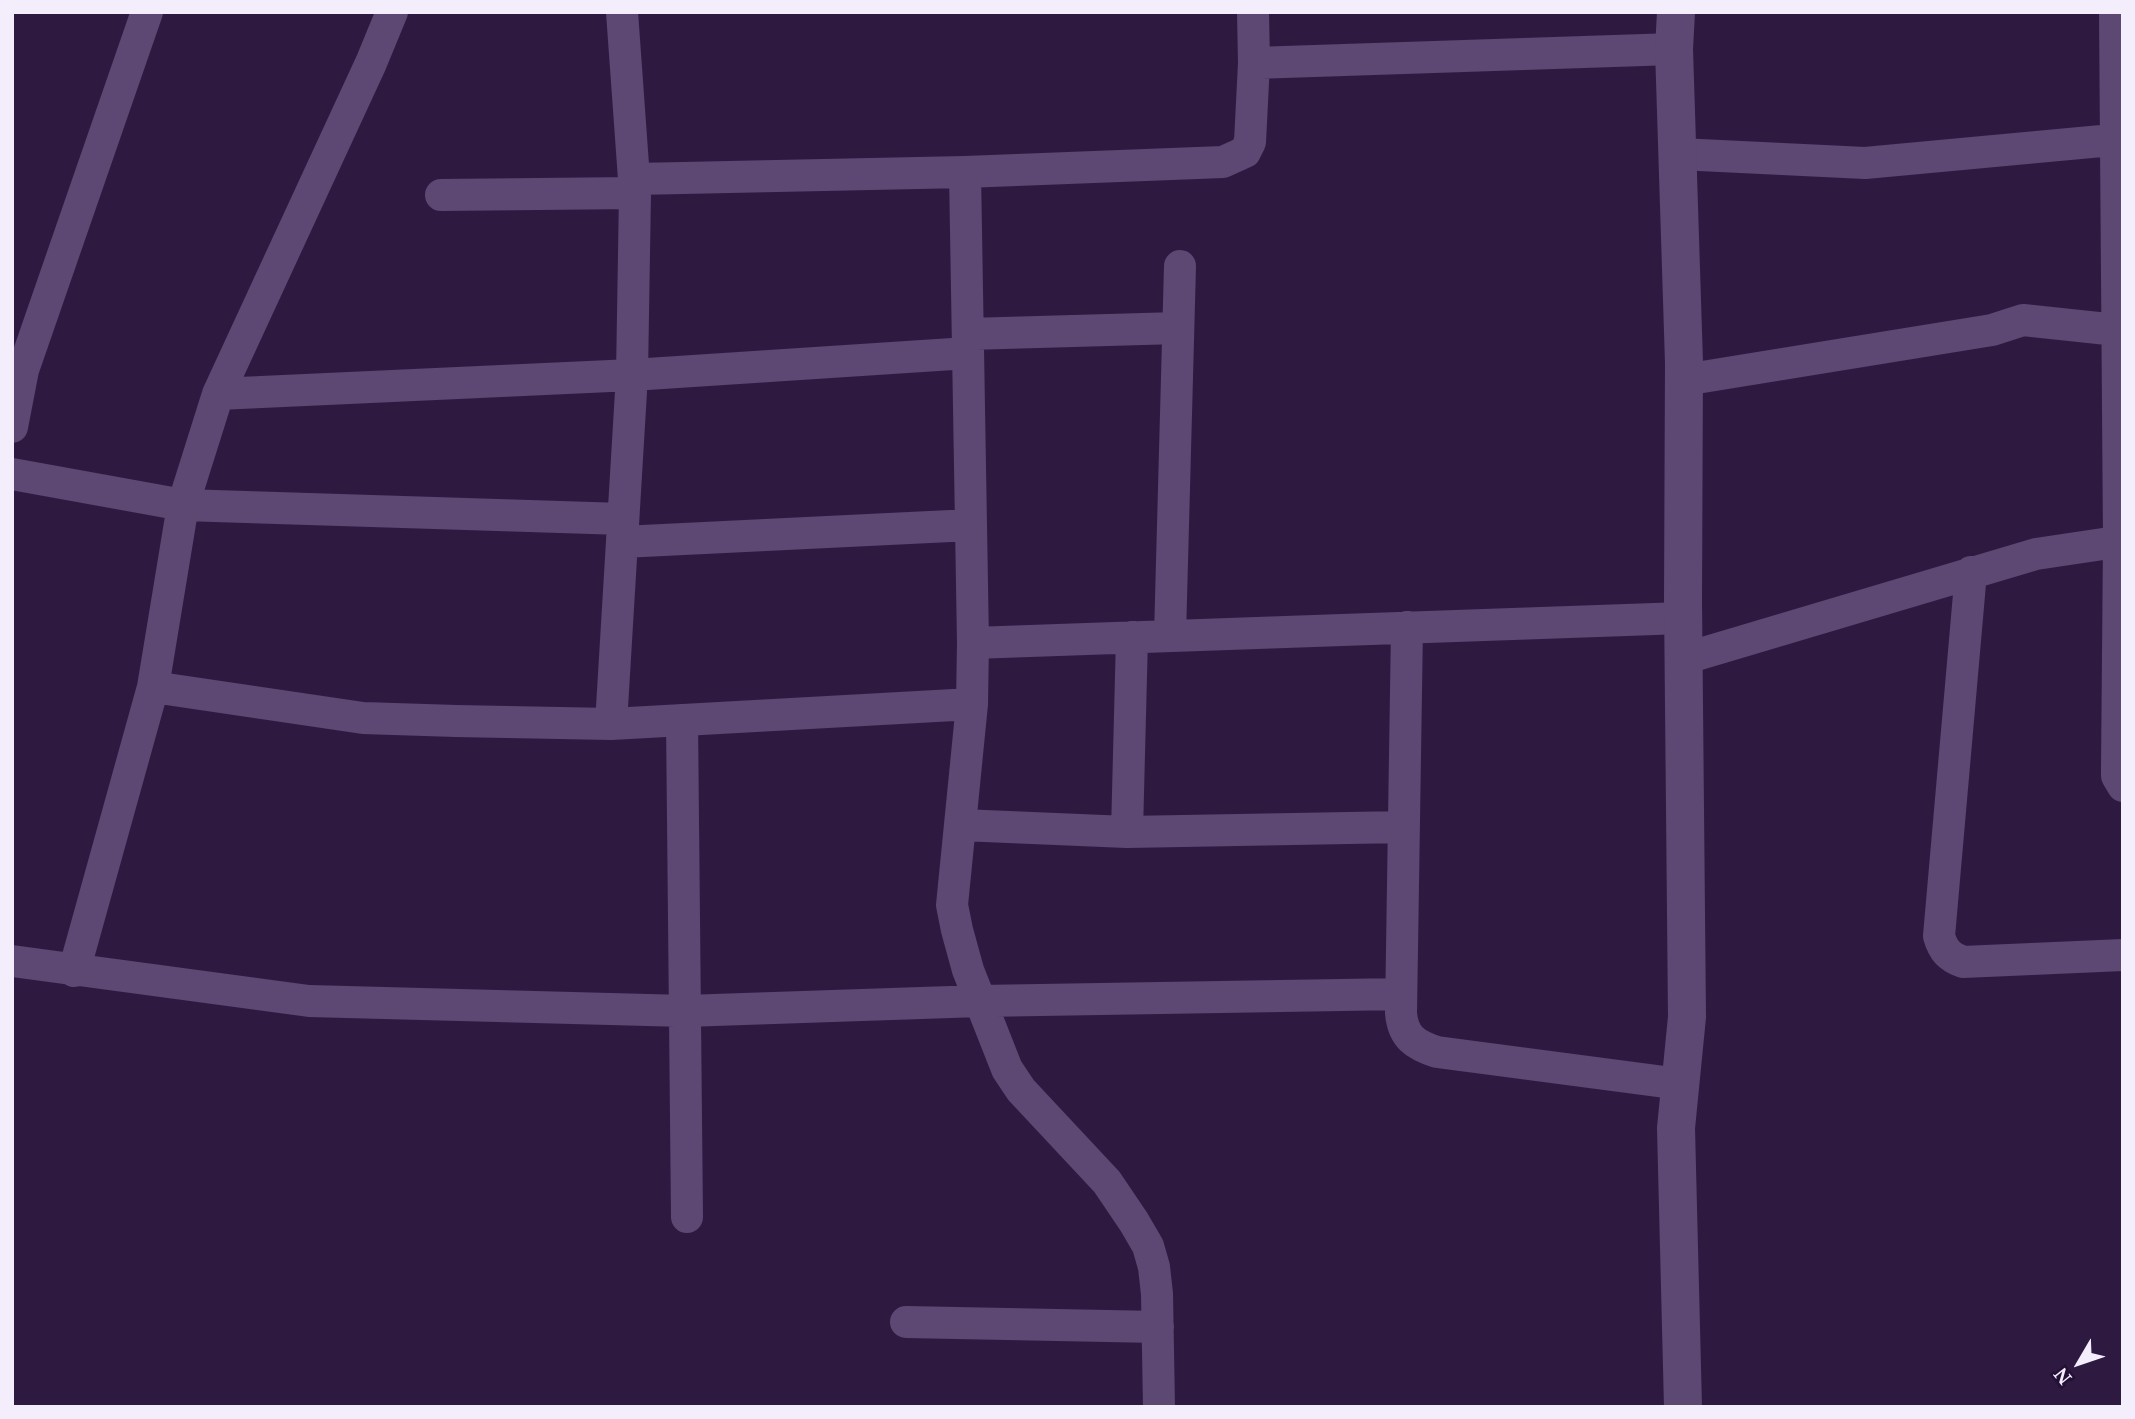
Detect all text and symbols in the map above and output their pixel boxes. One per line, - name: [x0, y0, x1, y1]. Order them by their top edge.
- north arrow: [2044, 1328, 2114, 1398]
- text: N: [2048, 1362, 2078, 1390]

